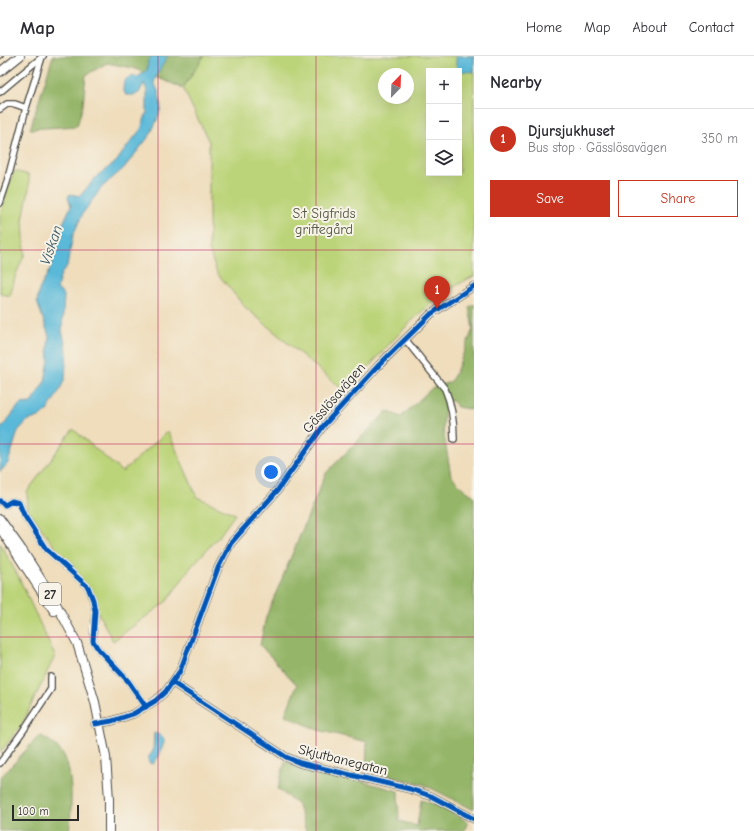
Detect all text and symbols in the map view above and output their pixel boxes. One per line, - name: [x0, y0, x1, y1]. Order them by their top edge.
- text: Map: [20, 17, 55, 39]
- text: Home: [526, 19, 562, 36]
- text: Map: [584, 19, 610, 36]
- text: About: [632, 19, 667, 36]
- text: Contact: [689, 19, 734, 36]
- north arrow: [378, 68, 414, 104]
- map controls: [426, 68, 462, 176]
- button: +: [426, 68, 462, 104]
- text: Nearby: [490, 73, 541, 92]
- button: −: [426, 104, 462, 140]
- text: Djursjukhuset: [528, 122, 615, 140]
- text: 1: [500, 131, 506, 146]
- text: 350 m: [701, 131, 738, 146]
- button: layers: [426, 140, 462, 176]
- text: Bus stop · Gässlösavägen: [528, 140, 667, 155]
- button: Save: [490, 180, 610, 217]
- button: Share: [618, 180, 738, 217]
- park label: S:t Sigfrids griftegård: [292, 205, 356, 238]
- water label: Viskan: [36, 223, 66, 267]
- pin: 1: [424, 276, 450, 309]
- street label: Gässlösavägen: [299, 359, 369, 437]
- your location: [261, 462, 281, 482]
- road number: 27: [39, 583, 61, 605]
- street label: Skjutbanegatan: [296, 741, 390, 779]
- scale bar: [12, 803, 79, 822]
- text: 100 m: [18, 805, 49, 818]

